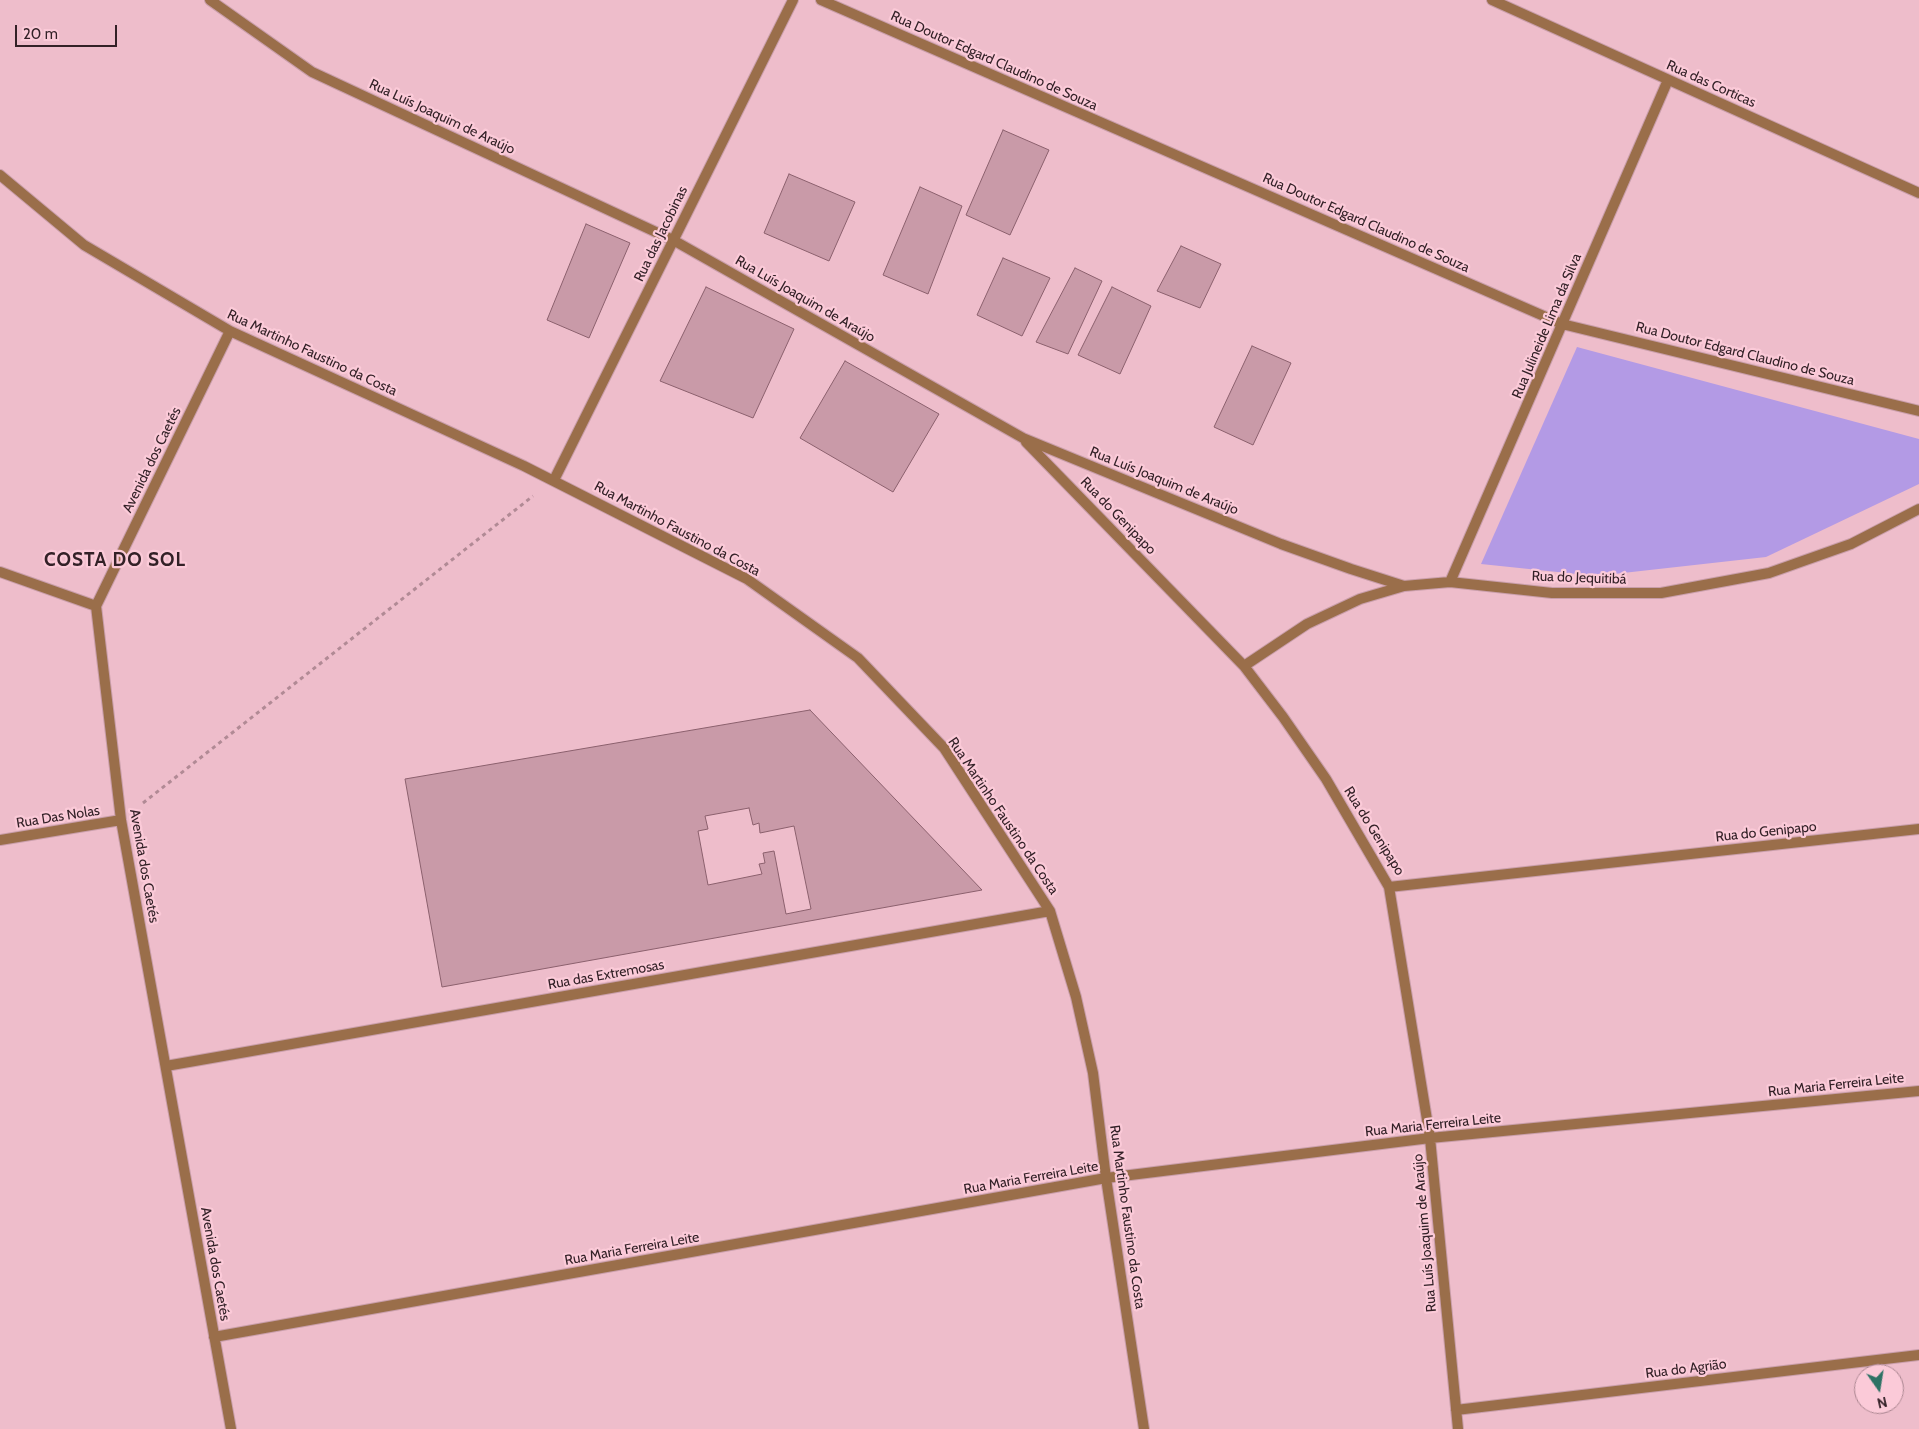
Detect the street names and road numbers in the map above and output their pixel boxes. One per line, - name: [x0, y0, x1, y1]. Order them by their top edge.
- street label: Rua Doutor Edgard Claudino de Souza: [888, 8, 1100, 114]
- street label: Rua das Corticas: [1664, 57, 1758, 111]
- street label: Rua Luís Joaquim de Araújo: [367, 76, 517, 158]
- street label: Rua Doutor Edgard Claudino de Souza: [1260, 170, 1472, 276]
- street label: Rua das Jacobinas: [631, 184, 691, 284]
- street label: Rua Julineide Lima da Silva: [1509, 251, 1585, 401]
- street label: Rua Luís Joaquim de Araújo: [732, 252, 878, 346]
- street label: Rua Martinho Faustino da Costa: [224, 306, 400, 400]
- street label: Rua Doutor Edgard Claudino de Souza: [1634, 319, 1856, 389]
- street label: Avenida dos Caetés: [119, 405, 185, 515]
- street label: Rua Luís Joaquim de Araújo: [1087, 443, 1241, 519]
- street label: Rua do Genipapo: [1077, 474, 1159, 558]
- street label: Rua Martinho Faustino da Costa: [591, 478, 763, 580]
- street label: Rua do Jequitibá: [1531, 568, 1627, 588]
- street label: Rua Martinho Faustino da Costa: [944, 734, 1062, 898]
- street label: Rua do Genipapo: [1340, 784, 1408, 878]
- street label: Rua Das Nolas: [15, 802, 101, 832]
- street label: Avenida dos Caetés: [126, 808, 162, 924]
- street label: Rua do Genipapo: [1715, 818, 1817, 846]
- street label: Rua das Extremosas: [547, 957, 665, 993]
- street label: Rua Maria Ferreira Leite: [1767, 1070, 1905, 1100]
- street label: Rua Maria Ferreira Leite: [1364, 1110, 1502, 1140]
- street label: Rua Martinho Faustino da Costa: [1106, 1124, 1148, 1310]
- street label: Rua Luís Joaquim de Araújo: [1410, 1153, 1440, 1313]
- street label: Rua Maria Ferreira Leite: [962, 1158, 1100, 1198]
- street label: Avenida dos Caetés: [197, 1206, 233, 1322]
- street label: Rua Maria Ferreira Leite: [563, 1229, 701, 1269]
- street label: Rua do Agrião: [1645, 1356, 1727, 1382]

